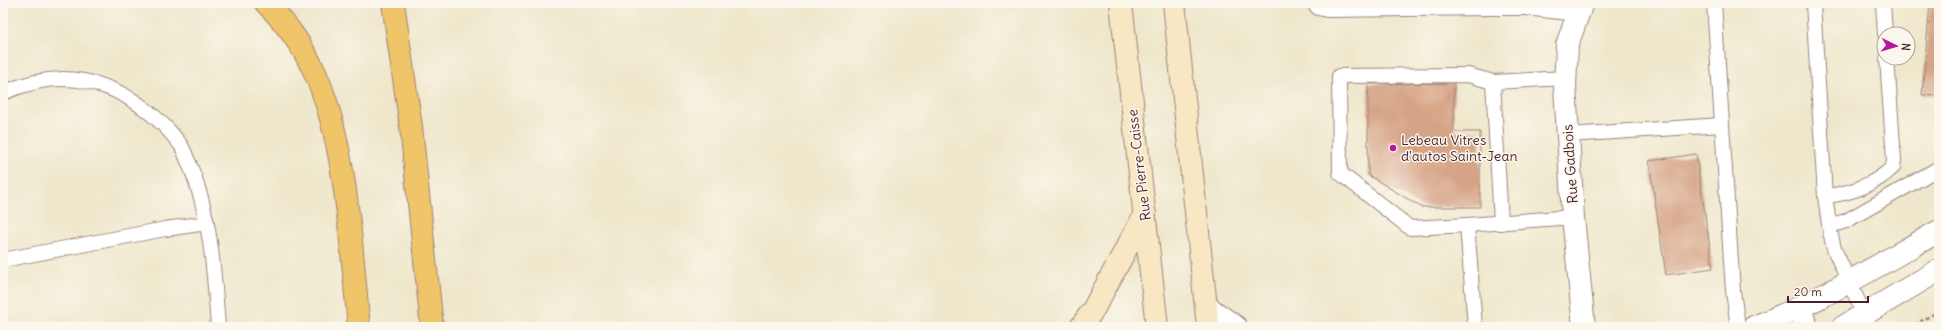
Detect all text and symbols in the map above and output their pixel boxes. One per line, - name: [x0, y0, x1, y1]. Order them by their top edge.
- north arrow: [1876, 26, 1916, 66]
- text: N: [1899, 42, 1913, 51]
- street label: Rue Pierre-Caisse: [1123, 108, 1155, 222]
- street label: Rue Gadbois: [1558, 124, 1582, 204]
- place label: Lebeau Vitres d'autos Saint-Jean: [1401, 131, 1518, 165]
- marker: Lebeau Vitres d'autos Saint-Jean: [1388, 143, 1398, 153]
- scale bar: [1788, 278, 1868, 304]
- text: 20 m: [1794, 284, 1822, 299]

